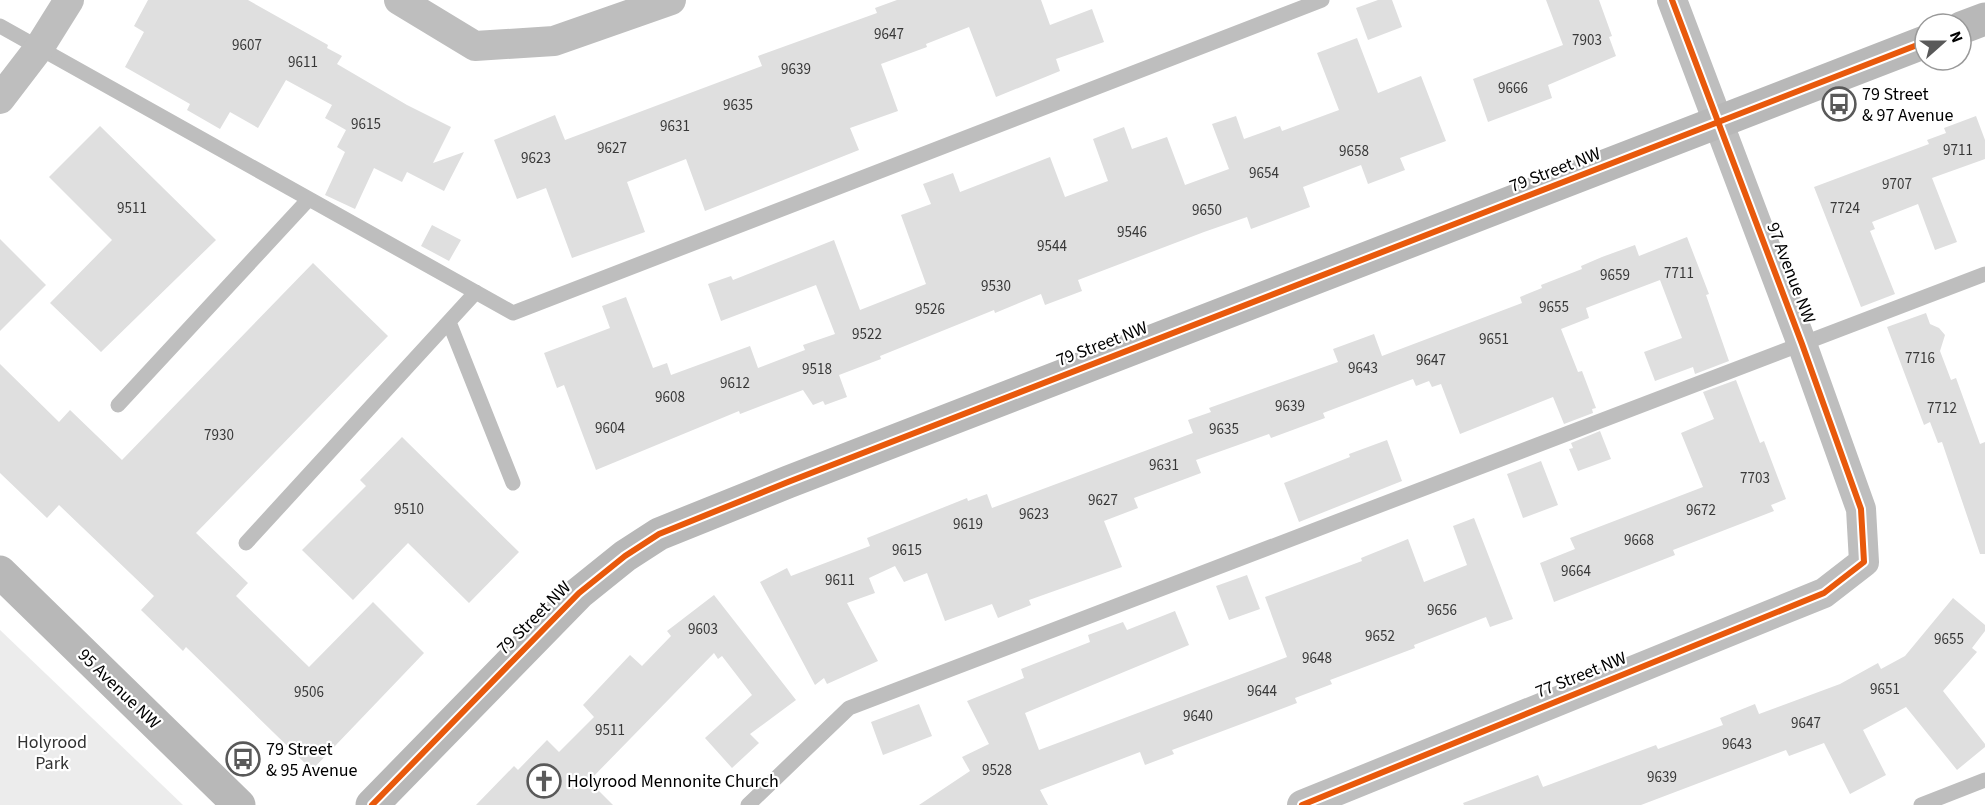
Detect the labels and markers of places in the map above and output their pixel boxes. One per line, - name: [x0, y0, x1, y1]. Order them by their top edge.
- place label: 79 Street & 97 Avenue: [1862, 82, 1954, 128]
- bus stop icon: 79 Street & 97 Avenue: [1821, 86, 1857, 122]
- place label: 79 Street & 95 Avenue: [266, 737, 358, 783]
- bus stop icon: 79 Street & 95 Avenue: [225, 741, 261, 777]
- church icon: Holyrood Mennonite Church: [526, 763, 562, 799]
- place label: Holyrood Mennonite Church: [567, 769, 779, 794]

